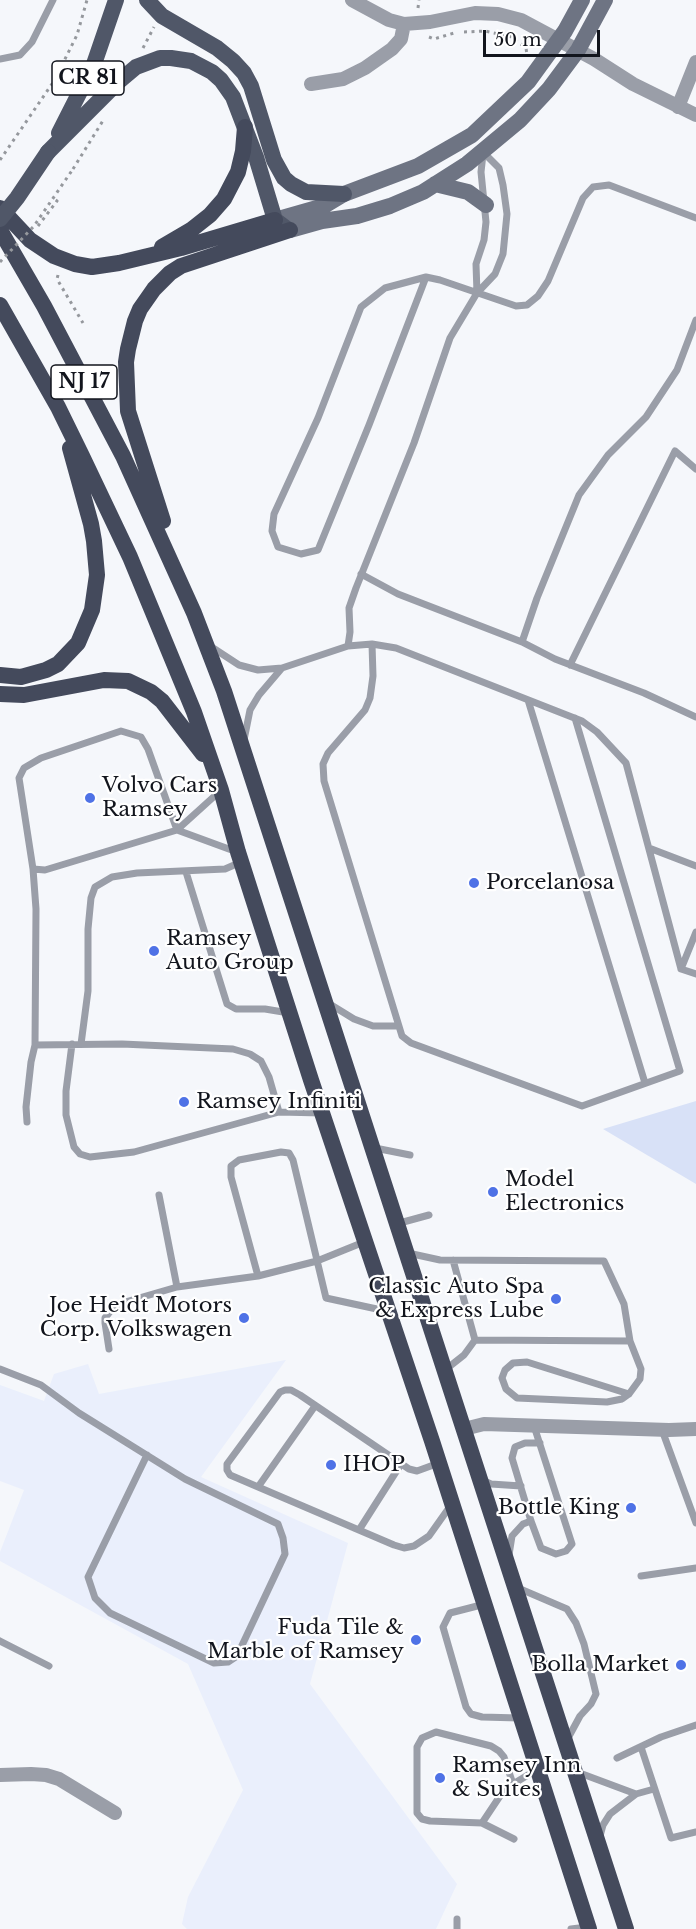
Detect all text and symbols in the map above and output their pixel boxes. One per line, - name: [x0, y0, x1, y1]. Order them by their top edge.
- scale bar: [486, 18, 603, 56]
- text: 50 m: [494, 29, 542, 51]
- road number: CR 81: [52, 61, 124, 95]
- road number: NJ 17: [51, 365, 117, 399]
- place label: Volvo Cars Ramsey: [102, 773, 217, 823]
- marker: Volvo Cars Ramsey: [83, 791, 97, 805]
- place label: Porcelanosa: [486, 870, 614, 896]
- marker: Porcelanosa: [467, 876, 481, 890]
- place label: Ramsey Auto Group: [166, 926, 294, 976]
- marker: Ramsey Auto Group: [147, 944, 161, 958]
- place label: Ramsey Infiniti: [196, 1089, 361, 1115]
- marker: Ramsey Infiniti: [177, 1095, 191, 1109]
- place label: Model Electronics: [505, 1167, 624, 1217]
- marker: Model Electronics: [486, 1185, 500, 1199]
- place label: Classic Auto Spa & Express Lube: [368, 1274, 544, 1324]
- marker: Classic Auto Spa & Express Lube: [549, 1292, 563, 1306]
- place label: Joe Heidt Motors Corp. Volkswagen: [40, 1293, 232, 1343]
- marker: Joe Heidt Motors Corp. Volkswagen: [237, 1311, 251, 1325]
- place label: IHOP: [343, 1452, 405, 1478]
- marker: IHOP: [324, 1458, 338, 1472]
- place label: Bottle King: [498, 1495, 619, 1521]
- marker: Bottle King: [624, 1501, 638, 1515]
- place label: Fuda Tile & Marble of Ramsey: [207, 1615, 404, 1665]
- marker: Fuda Tile & Marble of Ramsey: [409, 1633, 423, 1647]
- place label: Bolla Market: [531, 1652, 669, 1678]
- marker: Bolla Market: [674, 1658, 688, 1672]
- place label: Ramsey Inn & Suites: [452, 1753, 581, 1803]
- marker: Ramsey Inn & Suites: [433, 1771, 447, 1785]

